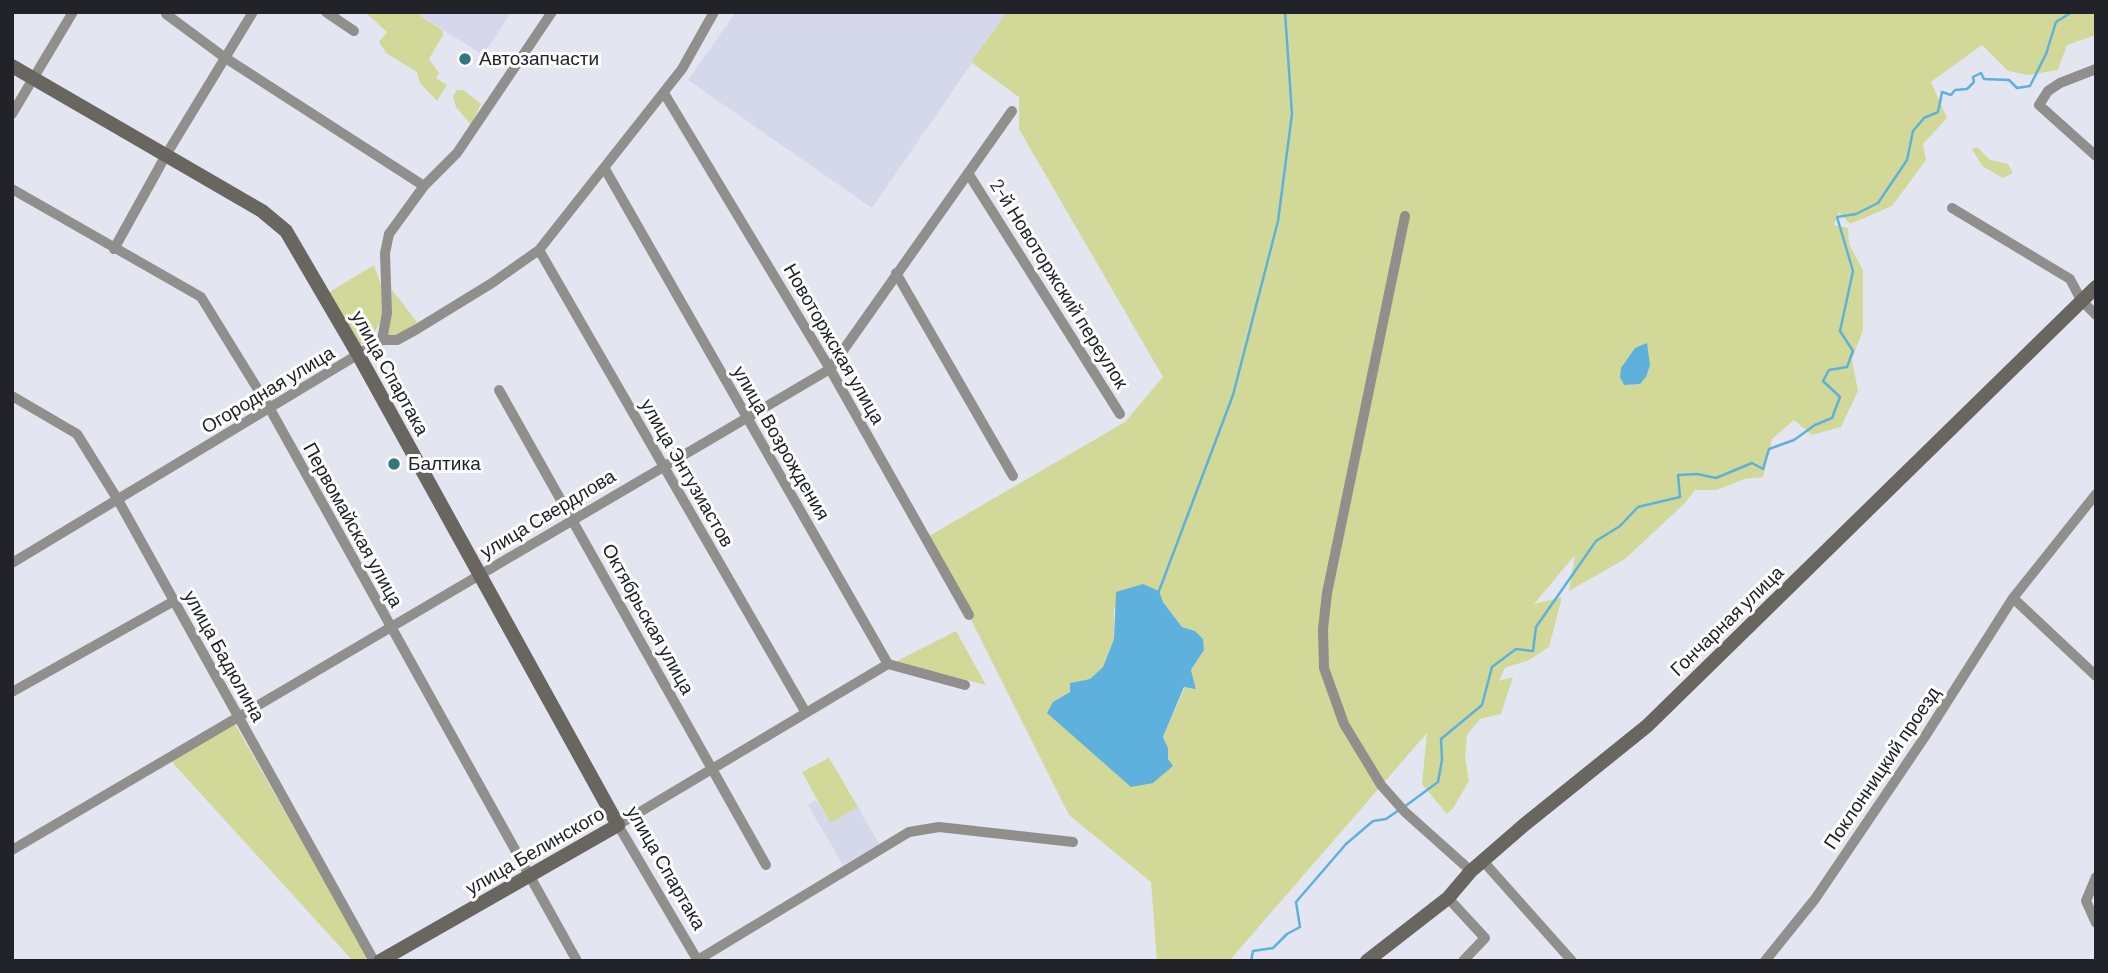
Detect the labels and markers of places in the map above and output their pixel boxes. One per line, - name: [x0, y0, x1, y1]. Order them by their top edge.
- place label: Автозапчасти: [479, 48, 599, 70]
- marker: Автозапчасти: [457, 51, 473, 67]
- place label: Балтика: [408, 453, 481, 475]
- marker: Балтика: [386, 456, 402, 472]

